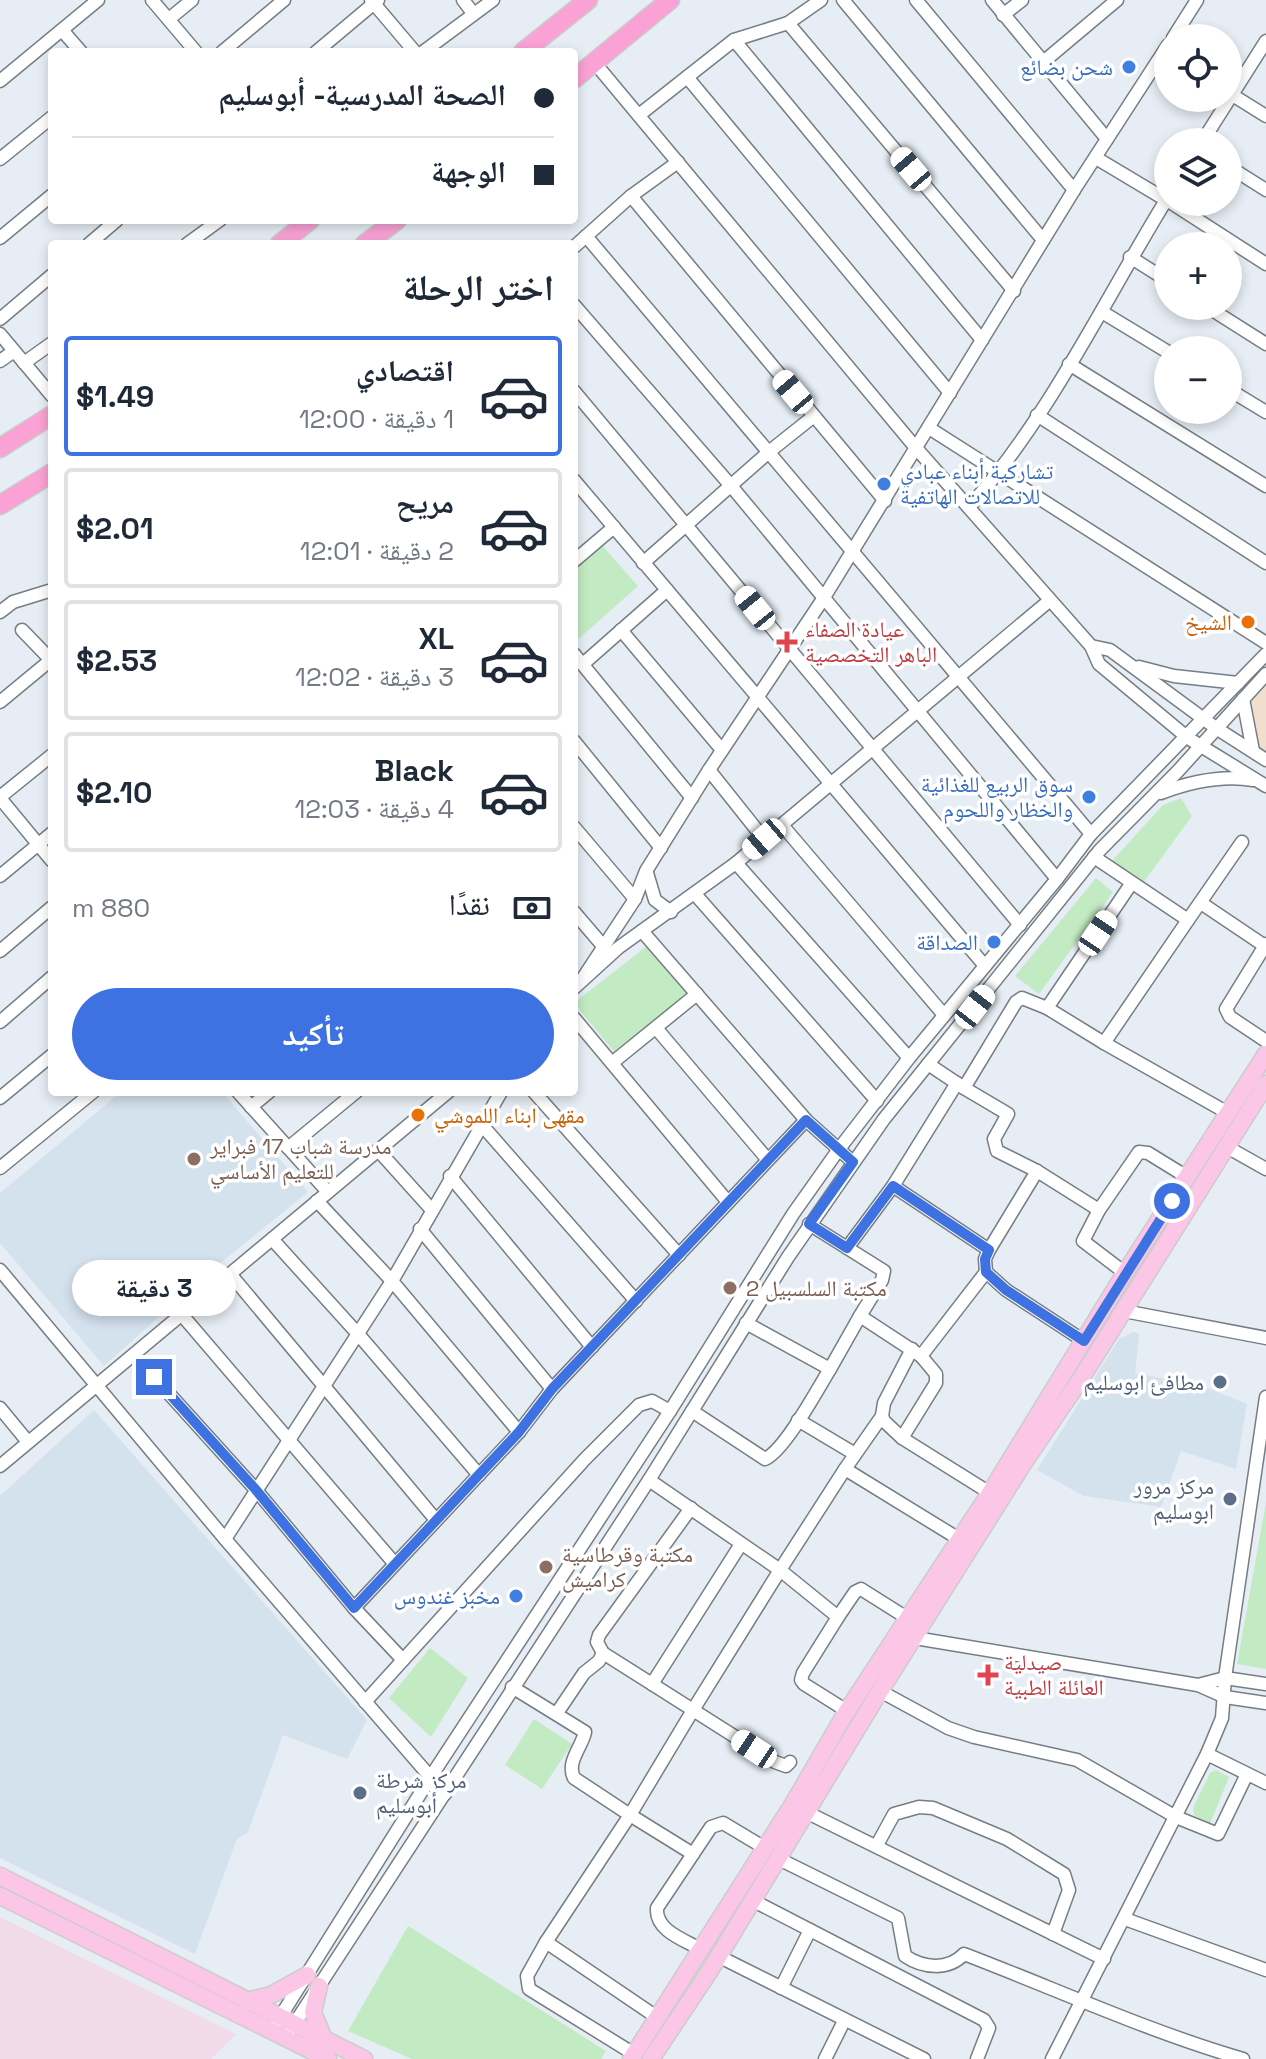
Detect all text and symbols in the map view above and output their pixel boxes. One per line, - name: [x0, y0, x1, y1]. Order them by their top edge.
- map controls: [1154, 24, 1242, 424]
- button: locate: [1154, 24, 1242, 112]
- place label: شحن بضائع: [1020, 53, 1113, 81]
- marker: شحن بضائع: [1120, 58, 1138, 76]
- text: الصحة المدرسية- أبوسليم: [218, 75, 506, 114]
- button: layers: [1154, 128, 1242, 216]
- car: [886, 143, 936, 195]
- text: الوجهة: [431, 152, 506, 191]
- button: +: [1154, 232, 1242, 320]
- text: اختر الرحلة: [403, 265, 554, 311]
- button: −: [1154, 336, 1242, 424]
- text: اقتصادي: [356, 351, 454, 390]
- icon: car: [478, 360, 550, 432]
- car: [768, 366, 818, 418]
- text: $1.49: [76, 377, 154, 416]
- text: 1 دقيقة · 12:00: [299, 402, 454, 436]
- place label: تشاركية أبناء عبادي للاتصالات الهاتفية: [900, 457, 1054, 510]
- marker: تشاركية أبناء عبادي للاتصالات الهاتفية: [875, 475, 893, 493]
- text: مريح: [396, 483, 454, 522]
- icon: car: [478, 492, 550, 564]
- text: $2.01: [76, 509, 154, 548]
- text: 2 دقيقة · 12:01: [300, 534, 454, 568]
- car: [731, 582, 779, 634]
- place label: الشيخ: [1185, 608, 1232, 636]
- marker: الشيخ: [1239, 613, 1257, 631]
- place label: عيادة الصفاء الباهر التخصصية: [805, 615, 937, 668]
- text: XL: [418, 619, 454, 658]
- icon: car: [478, 624, 550, 696]
- marker: عيادة الصفاء الباهر التخصصية: [776, 631, 798, 653]
- text: $2.53: [76, 641, 157, 680]
- text: 3 دقيقة · 12:02: [295, 660, 454, 694]
- text: Black: [375, 751, 454, 790]
- icon: car: [478, 756, 550, 828]
- place label: سوق الربيع للغذائية والخظار واللحوم: [921, 770, 1073, 824]
- text: $2.10: [76, 773, 152, 812]
- marker: سوق الربيع للغذائية والخظار واللحوم: [1080, 788, 1098, 806]
- text: 4 دقيقة · 12:03: [294, 792, 454, 826]
- car: [738, 814, 790, 864]
- text: نقدًا: [449, 885, 490, 924]
- icon: cash: [510, 886, 554, 930]
- text: 880 m: [72, 891, 150, 925]
- car: [1075, 906, 1121, 960]
- place label: الصداقة: [916, 928, 978, 956]
- marker: الصداقة: [985, 933, 1003, 951]
- car: [951, 981, 999, 1033]
- button: تأكيد: [72, 988, 554, 1080]
- place label: مقهى ابناء اللموشي: [434, 1101, 585, 1133]
- marker: مقهى ابناء اللموشي: [409, 1106, 427, 1124]
- place label: مدرسة شباب 17 فبراير للتعليم الأساسي: [209, 1132, 392, 1189]
- marker: مدرسة شباب 17 فبراير للتعليم الأساسي: [185, 1150, 203, 1168]
- route start: [1154, 1183, 1190, 1219]
- callout: 3 دقيقة: [72, 1261, 236, 1317]
- text: 3 دقيقة: [115, 1271, 193, 1305]
- place label: مكتبة السلسبيل 2: [746, 1274, 887, 1302]
- marker: مكتبة السلسبيل 2: [721, 1279, 739, 1297]
- route end: [136, 1359, 172, 1395]
- place label: مطافئ ابوسليم: [1084, 1368, 1204, 1397]
- marker: مطافئ ابوسليم: [1211, 1373, 1229, 1391]
- place label: مركز مرور ابوسليم: [1133, 1472, 1214, 1526]
- marker: مركز مرور ابوسليم: [1221, 1490, 1239, 1508]
- place label: مكتبة وقرطاسية كراميش: [562, 1540, 693, 1593]
- marker: مكتبة وقرطاسية كراميش: [537, 1558, 555, 1576]
- place label: مخبز غندوس: [394, 1582, 500, 1610]
- marker: مخبز غندوس: [507, 1587, 525, 1605]
- place label: صيدلية العائلة الطبية: [1004, 1648, 1104, 1701]
- marker: صيدلية العائلة الطبية: [979, 1666, 997, 1684]
- car: [727, 1726, 781, 1772]
- place label: مركز شرطة أبوسليم: [376, 1766, 466, 1820]
- marker: مركز شرطة أبوسليم: [351, 1784, 369, 1802]

